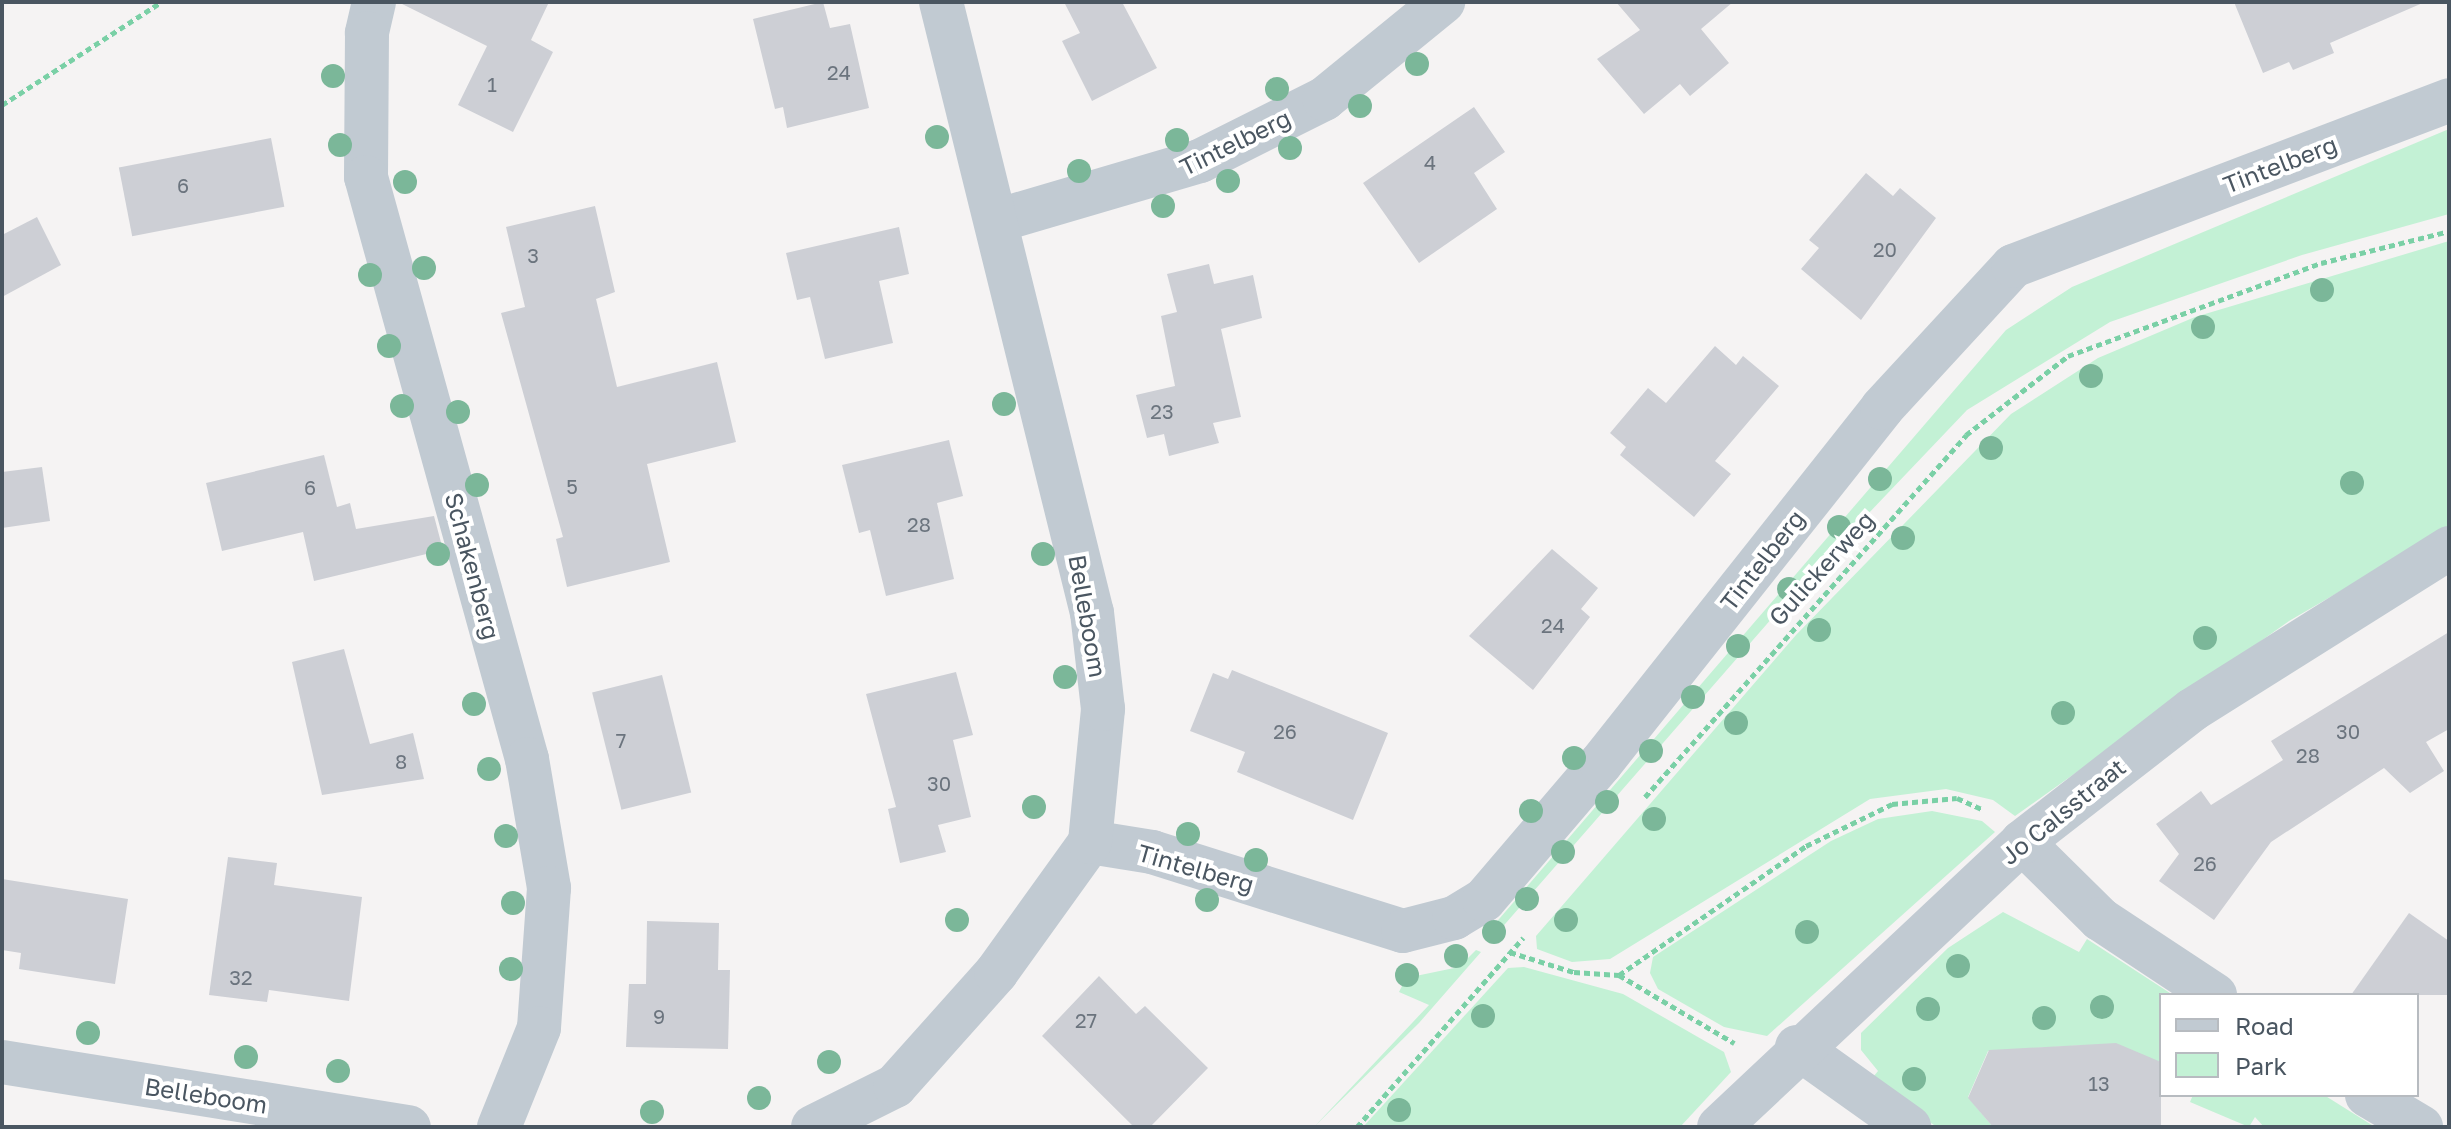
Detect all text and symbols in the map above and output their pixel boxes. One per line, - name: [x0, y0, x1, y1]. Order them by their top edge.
- house number: 24: [827, 60, 851, 84]
- house number: 1: [487, 72, 497, 96]
- street label: Tintelberg: [1175, 103, 1295, 181]
- street label: Tintelberg: [2219, 129, 2341, 199]
- house number: 4: [1424, 150, 1436, 174]
- house number: 6: [177, 173, 189, 197]
- house number: 20: [1873, 237, 1897, 261]
- house number: 3: [527, 243, 539, 267]
- house number: 23: [1150, 399, 1174, 423]
- house number: 5: [566, 474, 578, 498]
- house number: 6: [304, 475, 316, 499]
- street label: Schakenberg: [440, 489, 506, 643]
- street label: Tintelberg: [1714, 504, 1810, 616]
- street label: Gulickerweg: [1762, 505, 1880, 631]
- house number: 28: [907, 512, 931, 536]
- street label: Belleboom: [1063, 553, 1113, 679]
- house number: 24: [1541, 613, 1565, 637]
- house number: 26: [1273, 719, 1297, 743]
- house number: 30: [2336, 719, 2360, 743]
- house number: 7: [616, 728, 626, 752]
- house number: 28: [2296, 743, 2320, 767]
- house number: 8: [395, 749, 407, 773]
- street label: Jo Calsstraat: [1995, 752, 2131, 870]
- house number: 30: [927, 771, 951, 795]
- street label: Tintelberg: [1135, 838, 1257, 898]
- house number: 26: [2193, 851, 2217, 875]
- house number: 32: [229, 965, 253, 989]
- legend: [2159, 993, 2419, 1097]
- house number: 9: [653, 1004, 665, 1028]
- house number: 27: [1075, 1008, 1097, 1032]
- text: Road: [2235, 1011, 2294, 1040]
- text: Park: [2235, 1051, 2287, 1080]
- street label: Belleboom: [143, 1071, 269, 1119]
- house number: 13: [2088, 1071, 2110, 1095]

